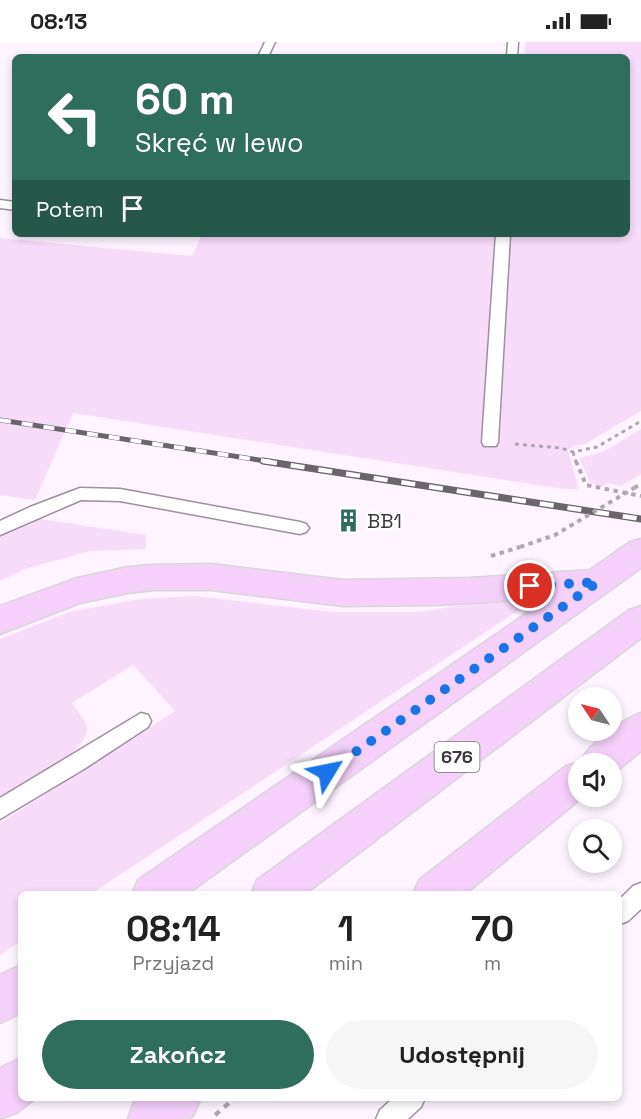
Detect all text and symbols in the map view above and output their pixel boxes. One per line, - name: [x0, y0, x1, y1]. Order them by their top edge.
- text: 08:13: [30, 7, 87, 35]
- text: 60 m: [135, 73, 235, 126]
- icon: left: [36, 78, 114, 156]
- text: Skręć w lewo: [135, 125, 304, 160]
- icon: arrive: [116, 192, 149, 225]
- text: Potem: [36, 195, 104, 223]
- building icon: BB1: [336, 508, 362, 534]
- place label: BB1: [367, 508, 402, 534]
- pin: [504, 560, 555, 611]
- icon: arrive: [513, 569, 546, 602]
- north arrow: [568, 687, 622, 741]
- map controls: [568, 687, 622, 873]
- position arrow: [295, 740, 359, 804]
- road number: 676: [434, 742, 480, 772]
- button: sound: [568, 753, 622, 807]
- button: search: [568, 819, 622, 873]
- text: 08:14: [126, 906, 221, 952]
- text: 1: [338, 906, 354, 952]
- text: 70: [471, 906, 514, 952]
- text: Przyjazd: [133, 950, 214, 976]
- text: min: [329, 950, 363, 976]
- text: m: [484, 950, 501, 976]
- button: Zakończ: [42, 1020, 314, 1089]
- button: Udostępnij: [326, 1020, 598, 1089]

